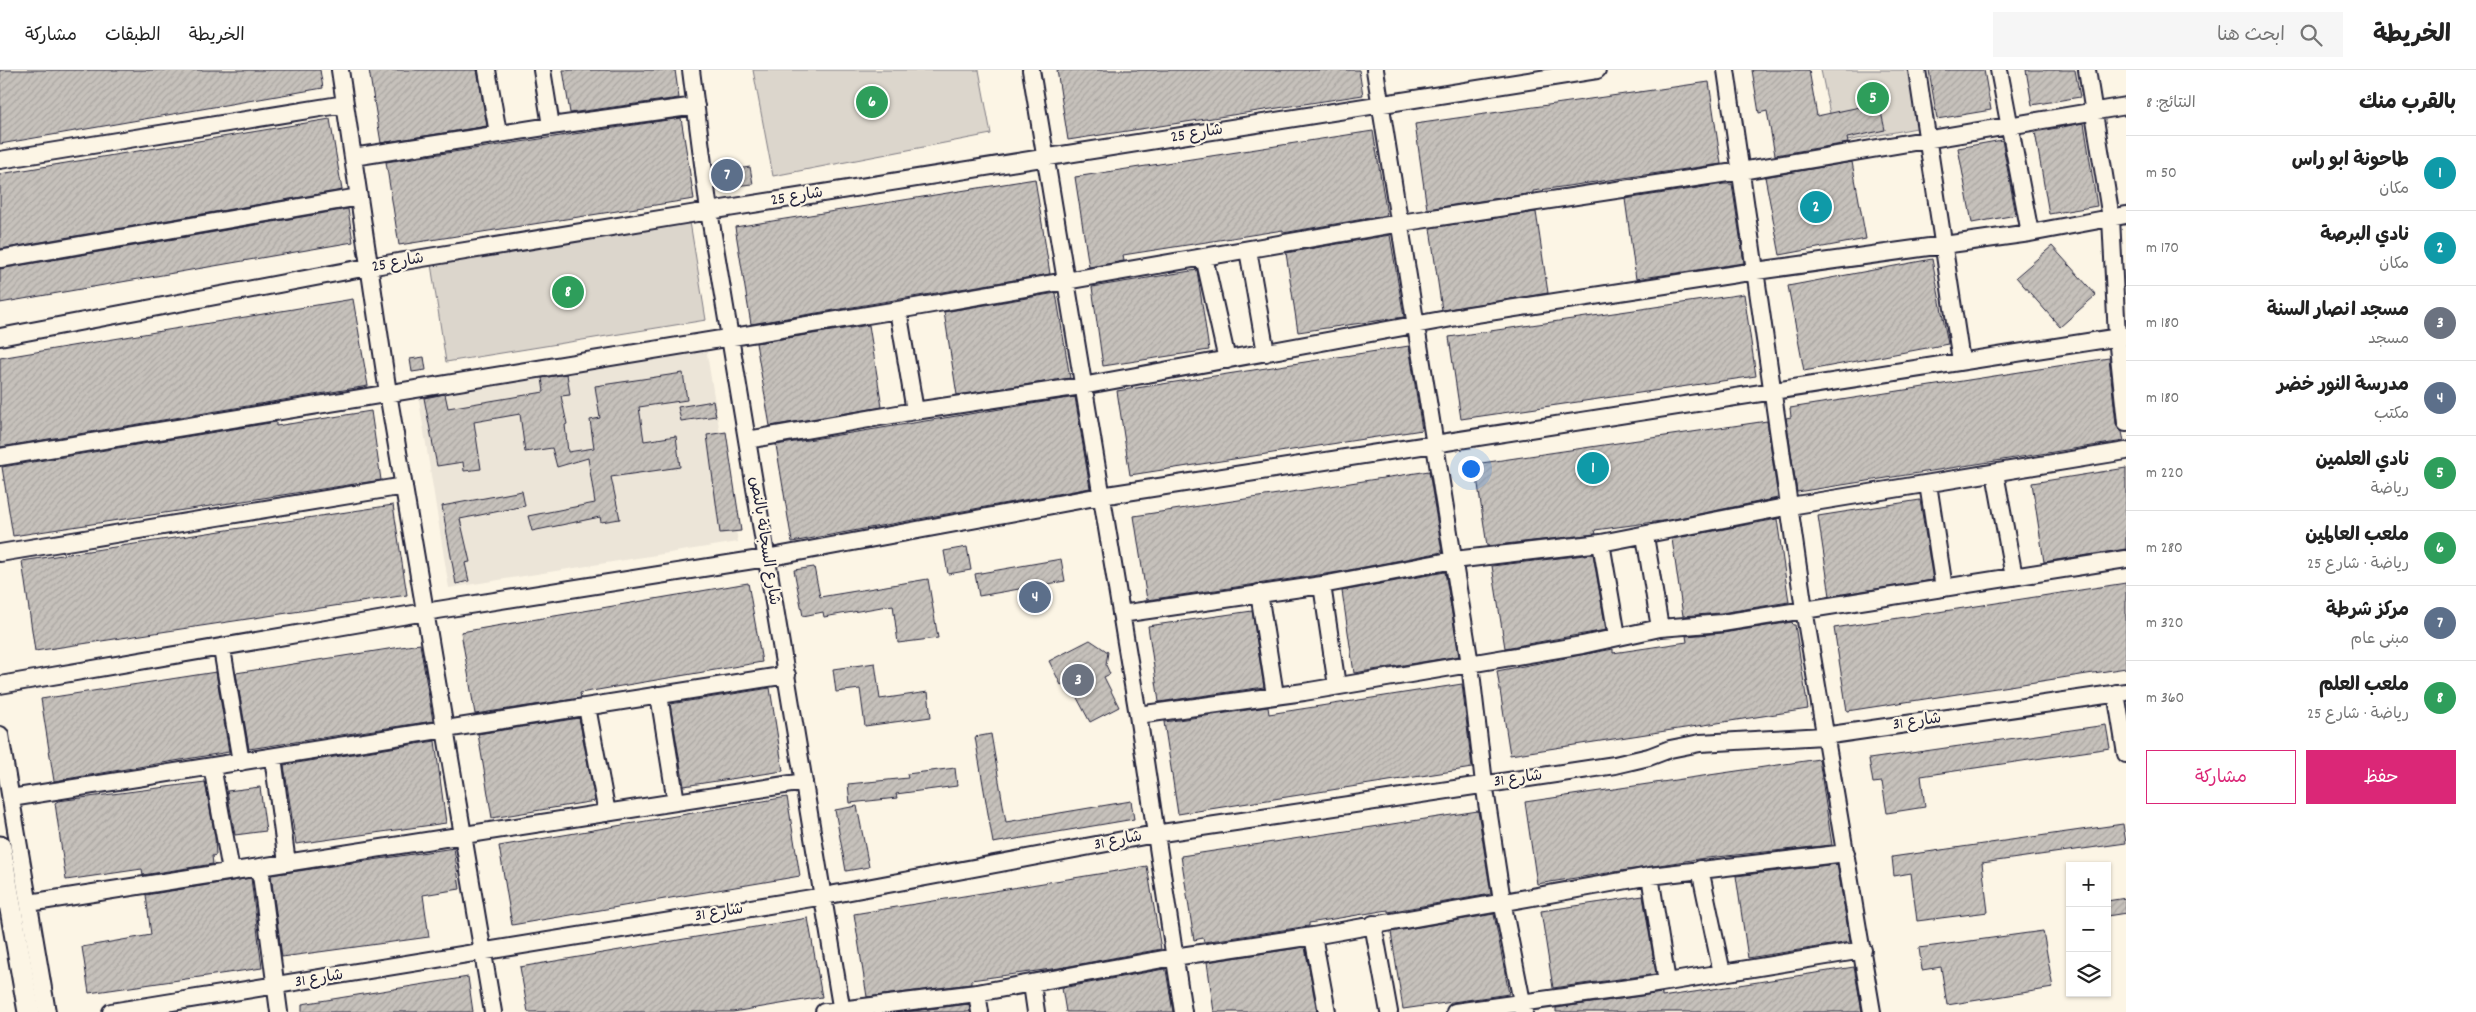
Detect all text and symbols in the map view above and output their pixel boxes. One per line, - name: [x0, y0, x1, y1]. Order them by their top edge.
- search box: [1993, 12, 2343, 57]
- text: الخريطة: [2373, 19, 2451, 53]
- icon: search: [2297, 21, 2325, 49]
- text: ابحث هنا: [2217, 23, 2285, 50]
- text: مشاركة: [25, 24, 77, 49]
- text: الطبقات: [105, 24, 161, 49]
- text: الخريطة: [189, 24, 245, 49]
- pin: 5: [1857, 79, 1889, 117]
- pin: 6: [856, 83, 888, 121]
- text: بالقرب منك: [2359, 89, 2456, 119]
- text: النتائج: 8: [2146, 92, 2196, 115]
- street label: شارع 25: [1169, 119, 1225, 149]
- text: طاحونة ابو راس: [2292, 148, 2409, 175]
- pin: 7: [711, 156, 743, 194]
- text: 50 m: [2146, 162, 2177, 185]
- text: 1: [2438, 162, 2442, 185]
- text: مكان: [2379, 178, 2409, 201]
- street label: شارع 25: [769, 182, 825, 212]
- pin: 2: [1800, 188, 1832, 226]
- text: نادي البرصة: [2320, 223, 2409, 250]
- text: 170 m: [2146, 237, 2179, 260]
- text: 2: [2437, 237, 2444, 260]
- street label: شارع 25: [370, 247, 426, 279]
- text: مكان: [2379, 253, 2409, 276]
- pin: 8: [552, 273, 584, 311]
- text: مسجد انصار السنة: [2267, 298, 2409, 325]
- text: 180 m: [2146, 312, 2179, 335]
- text: 3: [2436, 312, 2444, 335]
- text: مسجد: [2368, 328, 2409, 351]
- text: مدرسة النور خضر: [2277, 373, 2409, 400]
- text: 180 m: [2146, 387, 2179, 410]
- text: 4: [2437, 387, 2443, 410]
- text: مكتب: [2374, 403, 2409, 426]
- text: نادي العلمين: [2316, 448, 2409, 475]
- pin: 1: [1577, 449, 1609, 487]
- your location: [1458, 456, 1484, 482]
- text: 220 m: [2146, 462, 2183, 485]
- text: 5: [2436, 462, 2444, 485]
- street label: شارع السجانة بالنص: [742, 475, 786, 607]
- text: رياضة: [2371, 478, 2409, 501]
- text: ملعب العالمين: [2305, 523, 2409, 550]
- text: 280 m: [2146, 537, 2183, 560]
- text: 6: [2436, 537, 2444, 560]
- text: رياضة · شارع 25: [2307, 553, 2409, 576]
- pin: 4: [1019, 578, 1051, 616]
- text: مركز شرطة: [2326, 598, 2409, 625]
- text: 320 m: [2146, 612, 2184, 635]
- text: 7: [2437, 612, 2443, 635]
- text: مبنى عام: [2351, 628, 2409, 651]
- pin: 3: [1062, 661, 1094, 699]
- text: ملعب العلم: [2319, 673, 2409, 700]
- text: 360 m: [2146, 687, 2184, 710]
- text: 8: [2437, 687, 2443, 710]
- text: رياضة · شارع 25: [2307, 703, 2409, 726]
- street label: شارع 31: [1891, 707, 1943, 737]
- button: مشاركة: [2146, 750, 2296, 804]
- button: حفظ: [2306, 750, 2456, 804]
- street label: شارع 31: [1492, 764, 1544, 794]
- street label: شارع 31: [1092, 825, 1144, 857]
- map controls: [2066, 862, 2111, 997]
- button: +: [2066, 862, 2111, 907]
- street label: شارع 31: [693, 898, 745, 928]
- button: −: [2066, 907, 2111, 952]
- button: layers: [2066, 952, 2111, 997]
- street label: شارع 31: [293, 964, 345, 994]

